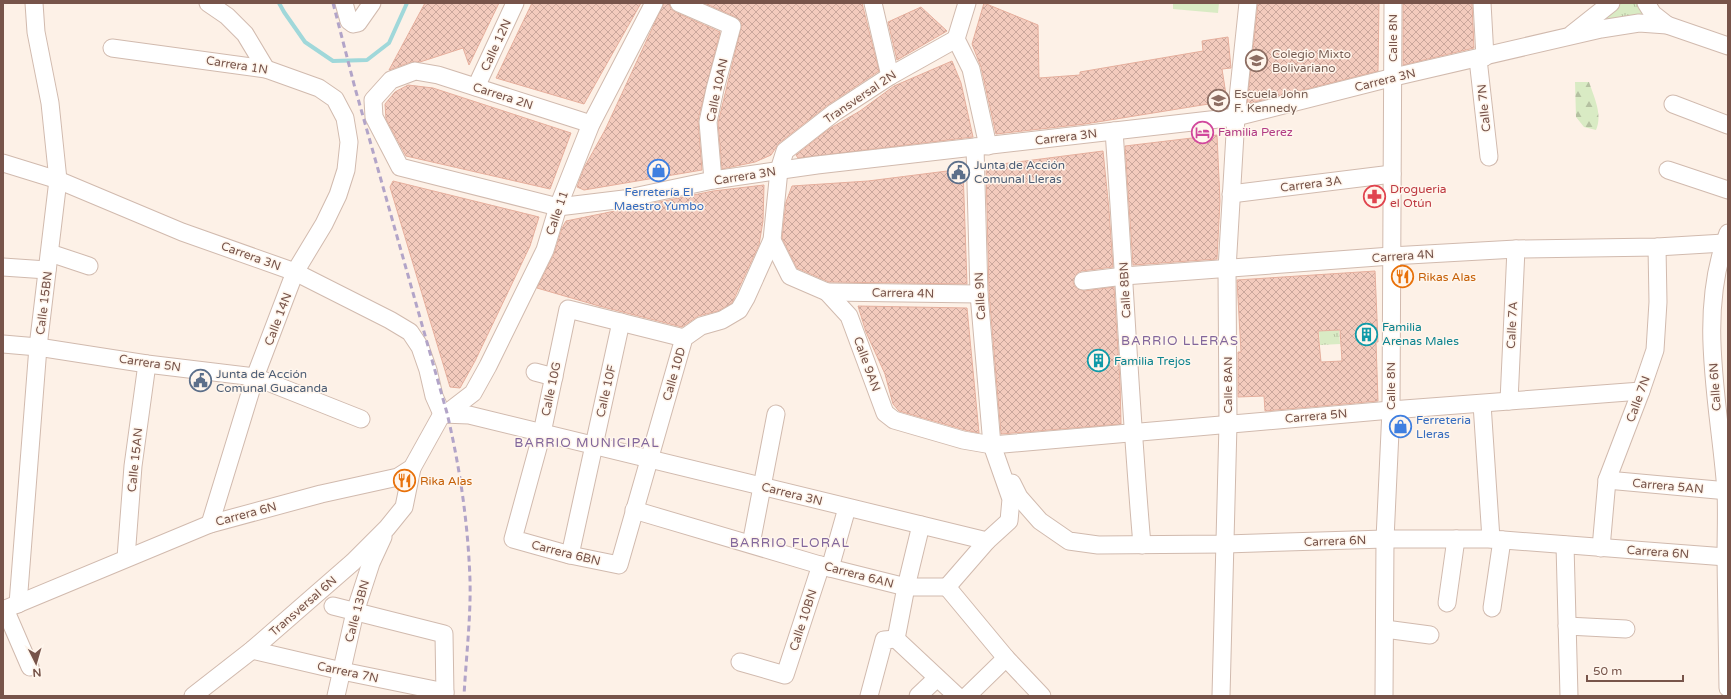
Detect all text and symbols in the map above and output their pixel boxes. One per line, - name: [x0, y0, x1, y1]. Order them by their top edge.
- street label: Calle 8N: [1386, 14, 1400, 62]
- street label: Calle 12N: [478, 17, 514, 73]
- place label: Colegio Mixto Bolivariano: [1272, 47, 1351, 75]
- school or university icon: Colegio Mixto Bolivariano: [1243, 48, 1269, 74]
- street label: Carrera 1N: [205, 53, 269, 77]
- street label: Calle 10AN: [703, 57, 731, 123]
- street label: Carrera 3N: [1353, 66, 1417, 94]
- street label: Transversal 2N: [821, 68, 899, 126]
- street label: Carrera 2N: [471, 80, 535, 112]
- street label: Calle 7N: [1475, 83, 1493, 133]
- place label: Escuela John F. Kennedy: [1234, 87, 1308, 115]
- school or university icon: Escuela John F. Kennedy: [1205, 88, 1231, 114]
- hotel icon: Familia Perez: [1189, 119, 1215, 145]
- place label: Familia Perez: [1218, 125, 1293, 139]
- street label: Carrera 3N: [1034, 126, 1098, 148]
- shop icon: Ferretería El Maestro Yumbo: [646, 158, 672, 184]
- place label: Junta de Acción Comunal Lleras: [974, 158, 1065, 186]
- public building icon: Junta de Acción Comunal Lleras: [945, 159, 971, 185]
- street label: Carrera 3N: [713, 164, 777, 188]
- street label: Carrera 3A: [1279, 173, 1343, 195]
- place label: Drogueria el Otún: [1390, 182, 1447, 210]
- pharmacy icon: Drogueria el Otún: [1361, 183, 1387, 209]
- place label: Ferretería El Maestro Yumbo: [614, 185, 704, 213]
- street label: Calle 11: [543, 189, 571, 237]
- street label: Carrera 3N: [219, 239, 283, 273]
- street label: Carrera 4N: [1371, 247, 1435, 265]
- street label: Calle 8BN: [1117, 261, 1133, 319]
- restaurant icon: Rikas Alas: [1389, 264, 1415, 290]
- street label: Calle 15BN: [33, 270, 55, 336]
- place label: Rikas Alas: [1418, 270, 1476, 284]
- street label: Calle 9N: [972, 272, 988, 320]
- street label: Carrera 4N: [872, 285, 934, 301]
- street label: Calle 14N: [261, 290, 295, 348]
- street label: Calle 7A: [1504, 301, 1520, 349]
- place label: Familia Arenas Males: [1382, 320, 1459, 348]
- building icon: Familia Arenas Males: [1353, 321, 1379, 347]
- district label: BARRIO LLERAS: [1121, 333, 1239, 349]
- street label: Calle 9AN: [851, 335, 883, 393]
- street label: Calle 10D: [660, 346, 688, 402]
- building icon: Familia Trejos: [1086, 348, 1112, 374]
- street label: Carrera 5N: [118, 352, 182, 374]
- place label: Familia Trejos: [1114, 354, 1191, 368]
- street label: Calle 8AN: [1221, 356, 1235, 414]
- street label: Calle 10G: [538, 361, 564, 417]
- street label: Calle 8N: [1384, 362, 1398, 410]
- street label: Calle 6N: [1706, 362, 1724, 412]
- street label: Calle 10F: [593, 363, 619, 419]
- place label: Junta de Acción Comunal Guacanda: [216, 367, 328, 395]
- public building icon: Junta de Acción Comunal Guacanda: [188, 368, 214, 394]
- street label: Calle 7N: [1623, 374, 1653, 424]
- street label: Carrera 5N: [1284, 406, 1348, 426]
- place label: Ferreteria Lleras: [1416, 413, 1471, 441]
- shop icon: Ferreteria Lleras: [1388, 414, 1414, 440]
- street label: Calle 15AN: [125, 427, 145, 493]
- district label: BARRIO MUNICIPAL: [514, 435, 660, 451]
- restaurant icon: Rika Alas: [391, 468, 417, 494]
- place label: Rika Alas: [420, 474, 472, 488]
- street label: Carrera 5AN: [1632, 476, 1704, 496]
- street label: Carrera 3N: [760, 480, 824, 508]
- street label: Carrera 6N: [214, 499, 278, 529]
- street label: Carrera 6N: [1304, 533, 1366, 549]
- district label: BARRIO FLORAL: [730, 535, 850, 551]
- street label: Carrera 6BN: [530, 538, 602, 568]
- street label: Carrera 6N: [1626, 543, 1690, 561]
- street label: Carrera 6AN: [823, 559, 895, 591]
- street label: Transversal 6N: [267, 573, 339, 639]
- street label: Calle 13BN: [342, 578, 372, 644]
- street label: Calle 10BN: [786, 587, 820, 653]
- north arrow: [16, 643, 56, 683]
- scale bar: [1587, 657, 1683, 683]
- street label: Carrera 7N: [316, 659, 380, 685]
- text: 50 m: [1593, 664, 1622, 678]
- text: N: [32, 666, 42, 679]

